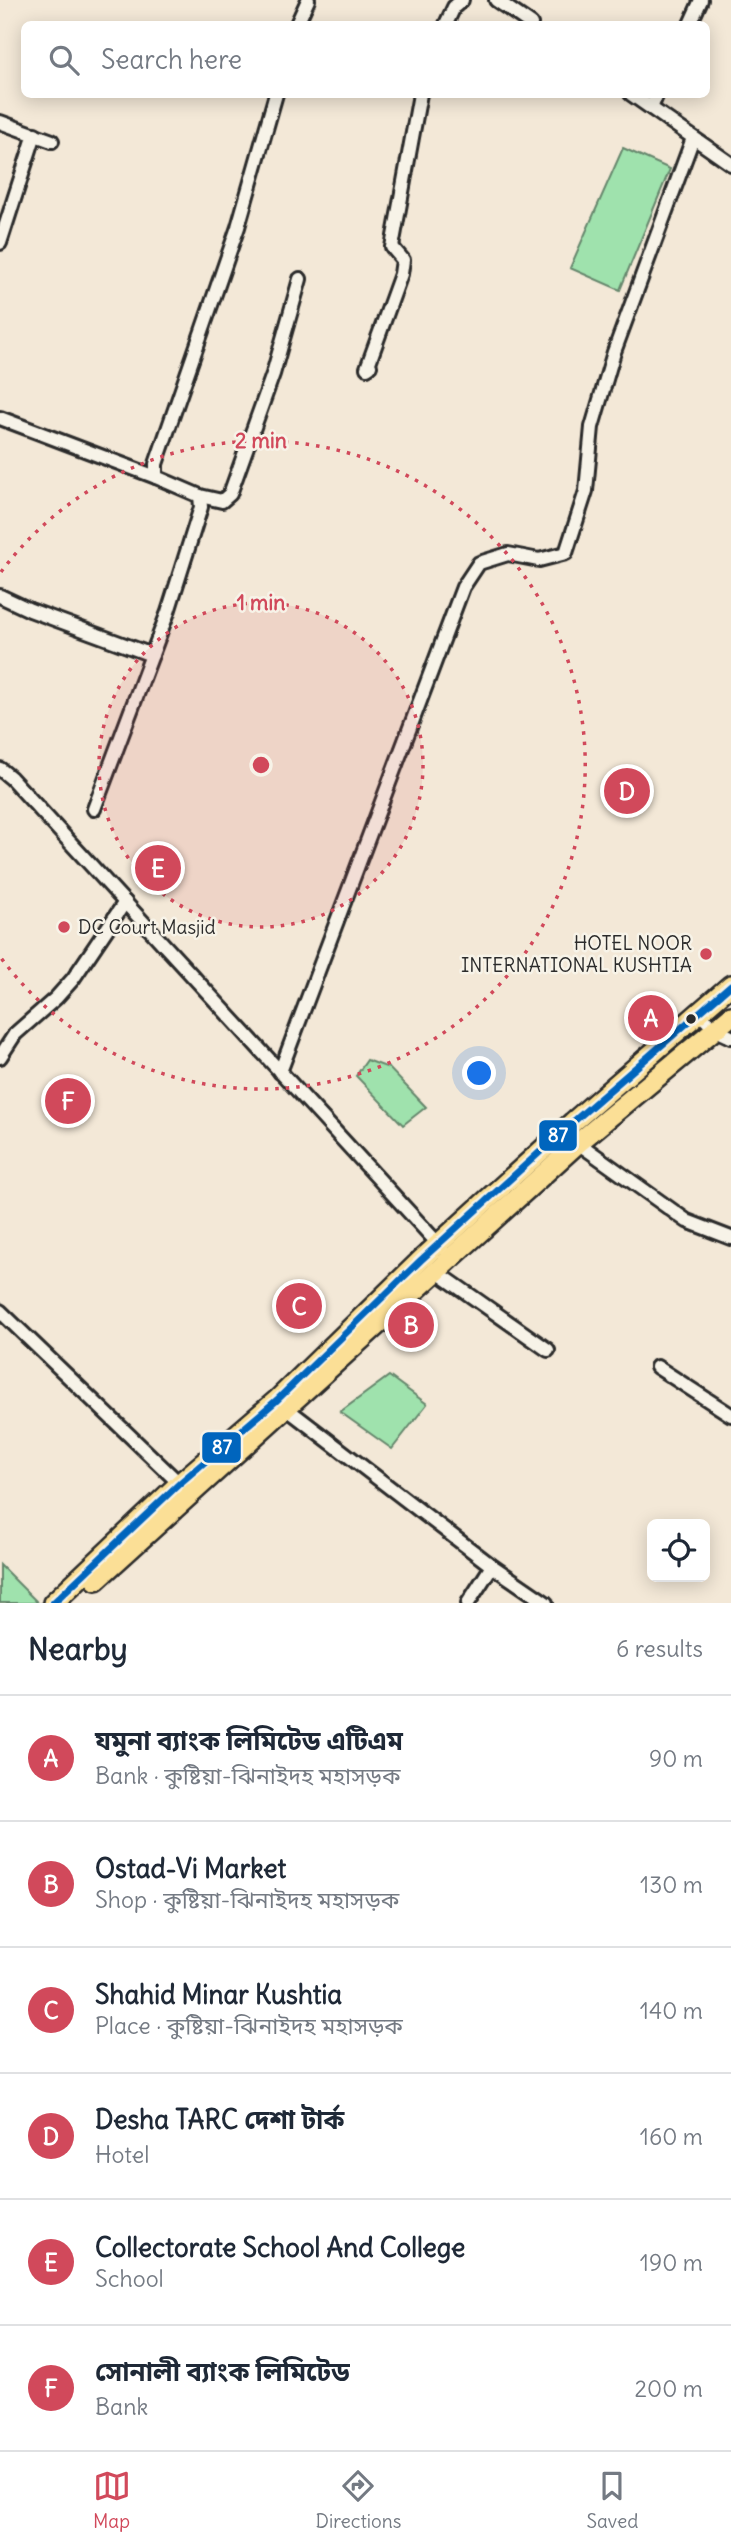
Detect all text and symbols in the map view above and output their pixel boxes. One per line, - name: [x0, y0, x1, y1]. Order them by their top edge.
- search box: [21, 21, 710, 98]
- icon: search: [45, 41, 83, 79]
- text: Search here: [101, 43, 242, 76]
- text: 2 min: [235, 427, 287, 454]
- text: 1 min: [237, 589, 285, 616]
- centre of rings: [249, 753, 273, 777]
- pin: D: [604, 765, 650, 817]
- pin: E: [135, 842, 181, 894]
- place label: DC Court Masjid: [78, 915, 216, 939]
- marker: DC Court Masjid: [56, 919, 72, 935]
- place label: HOTEL NOOR INTERNATIONAL KUSHTIA: [461, 931, 692, 977]
- marker: HOTEL NOOR INTERNATIONAL KUSHTIA: [698, 946, 714, 962]
- pin: A: [628, 992, 674, 1044]
- unlabelled marker: [684, 1012, 698, 1026]
- your location: [462, 1056, 496, 1090]
- pin: F: [45, 1075, 91, 1127]
- line badge: 87: [538, 1119, 578, 1152]
- text: 87: [548, 1123, 569, 1147]
- pin: C: [276, 1280, 322, 1332]
- pin: B: [388, 1299, 434, 1351]
- line badge: 87: [201, 1431, 242, 1464]
- text: 87: [212, 1435, 233, 1459]
- map controls: [647, 1519, 710, 1582]
- button: locate: [647, 1519, 710, 1582]
- text: Nearby: [28, 1630, 128, 1668]
- text: 6 results: [616, 1634, 703, 1663]
- text: যমুনা ব্যাংক লিমিটেড এটিএম: [95, 1724, 403, 1757]
- text: A: [44, 1744, 58, 1773]
- text: 90 m: [649, 1744, 703, 1773]
- text: Bank · কুষ্টিয়া-ঝিনাইদহ মহাসড়ক: [95, 1761, 400, 1790]
- text: Ostad-Vi Market: [95, 1852, 286, 1885]
- text: B: [43, 1870, 59, 1899]
- text: 130 m: [640, 1870, 703, 1899]
- text: Shop · কুষ্টিয়া-ঝিনাইদহ মহাসড়ক: [95, 1885, 399, 1914]
- text: Shahid Minar Kushtia: [95, 1978, 342, 2011]
- text: C: [43, 1996, 59, 2025]
- text: 140 m: [640, 1996, 703, 2025]
- text: Place · কুষ্টিয়া-ঝিনাইদহ মহাসড়ক: [95, 2011, 403, 2040]
- text: Desha TARC দেশা টার্ক: [95, 2103, 344, 2136]
- text: D: [43, 2122, 59, 2151]
- text: 160 m: [640, 2122, 703, 2151]
- text: Hotel: [95, 2140, 149, 2169]
- text: Collectorate School And College: [95, 2231, 465, 2264]
- text: E: [44, 2248, 58, 2277]
- text: 190 m: [640, 2248, 703, 2277]
- text: School: [95, 2264, 164, 2293]
- text: সোনালী ব্যাংক লিমিটেড: [95, 2355, 350, 2388]
- text: F: [44, 2374, 58, 2403]
- text: 200 m: [634, 2374, 703, 2403]
- text: Bank: [95, 2392, 148, 2421]
- tab: Map: [93, 2467, 131, 2533]
- tab: Directions: [316, 2467, 401, 2533]
- tab: Saved: [586, 2467, 638, 2533]

